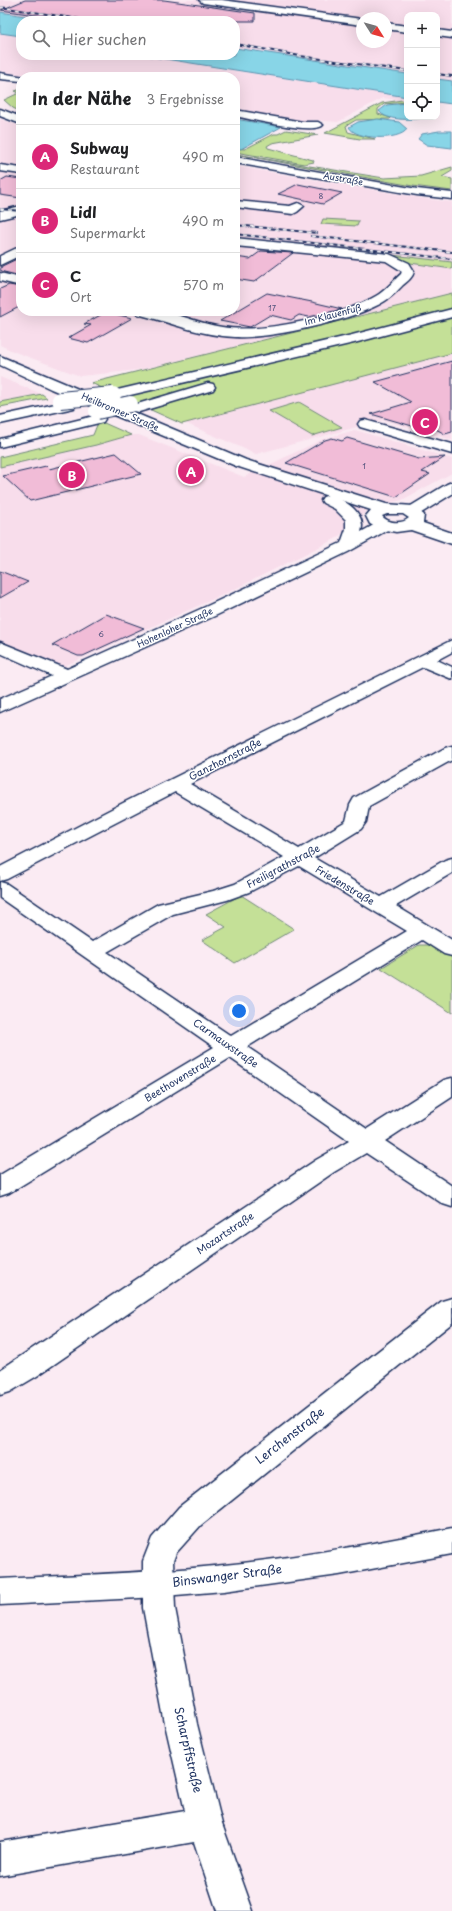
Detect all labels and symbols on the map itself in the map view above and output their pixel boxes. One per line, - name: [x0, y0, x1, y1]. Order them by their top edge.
- north arrow: [356, 12, 392, 48]
- street label: Austraße: [322, 168, 364, 188]
- house number: 8: [319, 190, 324, 202]
- street label: Im Klauenfuß: [303, 300, 363, 328]
- house number: 17: [268, 302, 277, 314]
- street label: Heilbronner Straße: [79, 388, 162, 434]
- pin: C: [412, 407, 438, 437]
- pin: A: [178, 456, 204, 486]
- pin: B: [59, 460, 85, 490]
- house number: 1: [362, 460, 366, 472]
- street label: Hohenloher Straße: [134, 603, 215, 651]
- house number: 6: [98, 628, 104, 640]
- street label: Ganzhornstraße: [186, 734, 264, 783]
- street label: Freiligrathstraße: [243, 840, 322, 891]
- street label: Friedenstraße: [313, 861, 378, 908]
- your location: [229, 1001, 249, 1021]
- street label: Carmauxstraße: [191, 1014, 262, 1071]
- street label: Beethovenstraße: [141, 1050, 218, 1105]
- street label: Mozartstraße: [193, 1208, 256, 1257]
- street label: Lerchenstraße: [251, 1402, 328, 1468]
- street label: Binswanger Straße: [171, 1559, 283, 1591]
- street label: Scharpffstraße: [170, 1705, 208, 1794]

